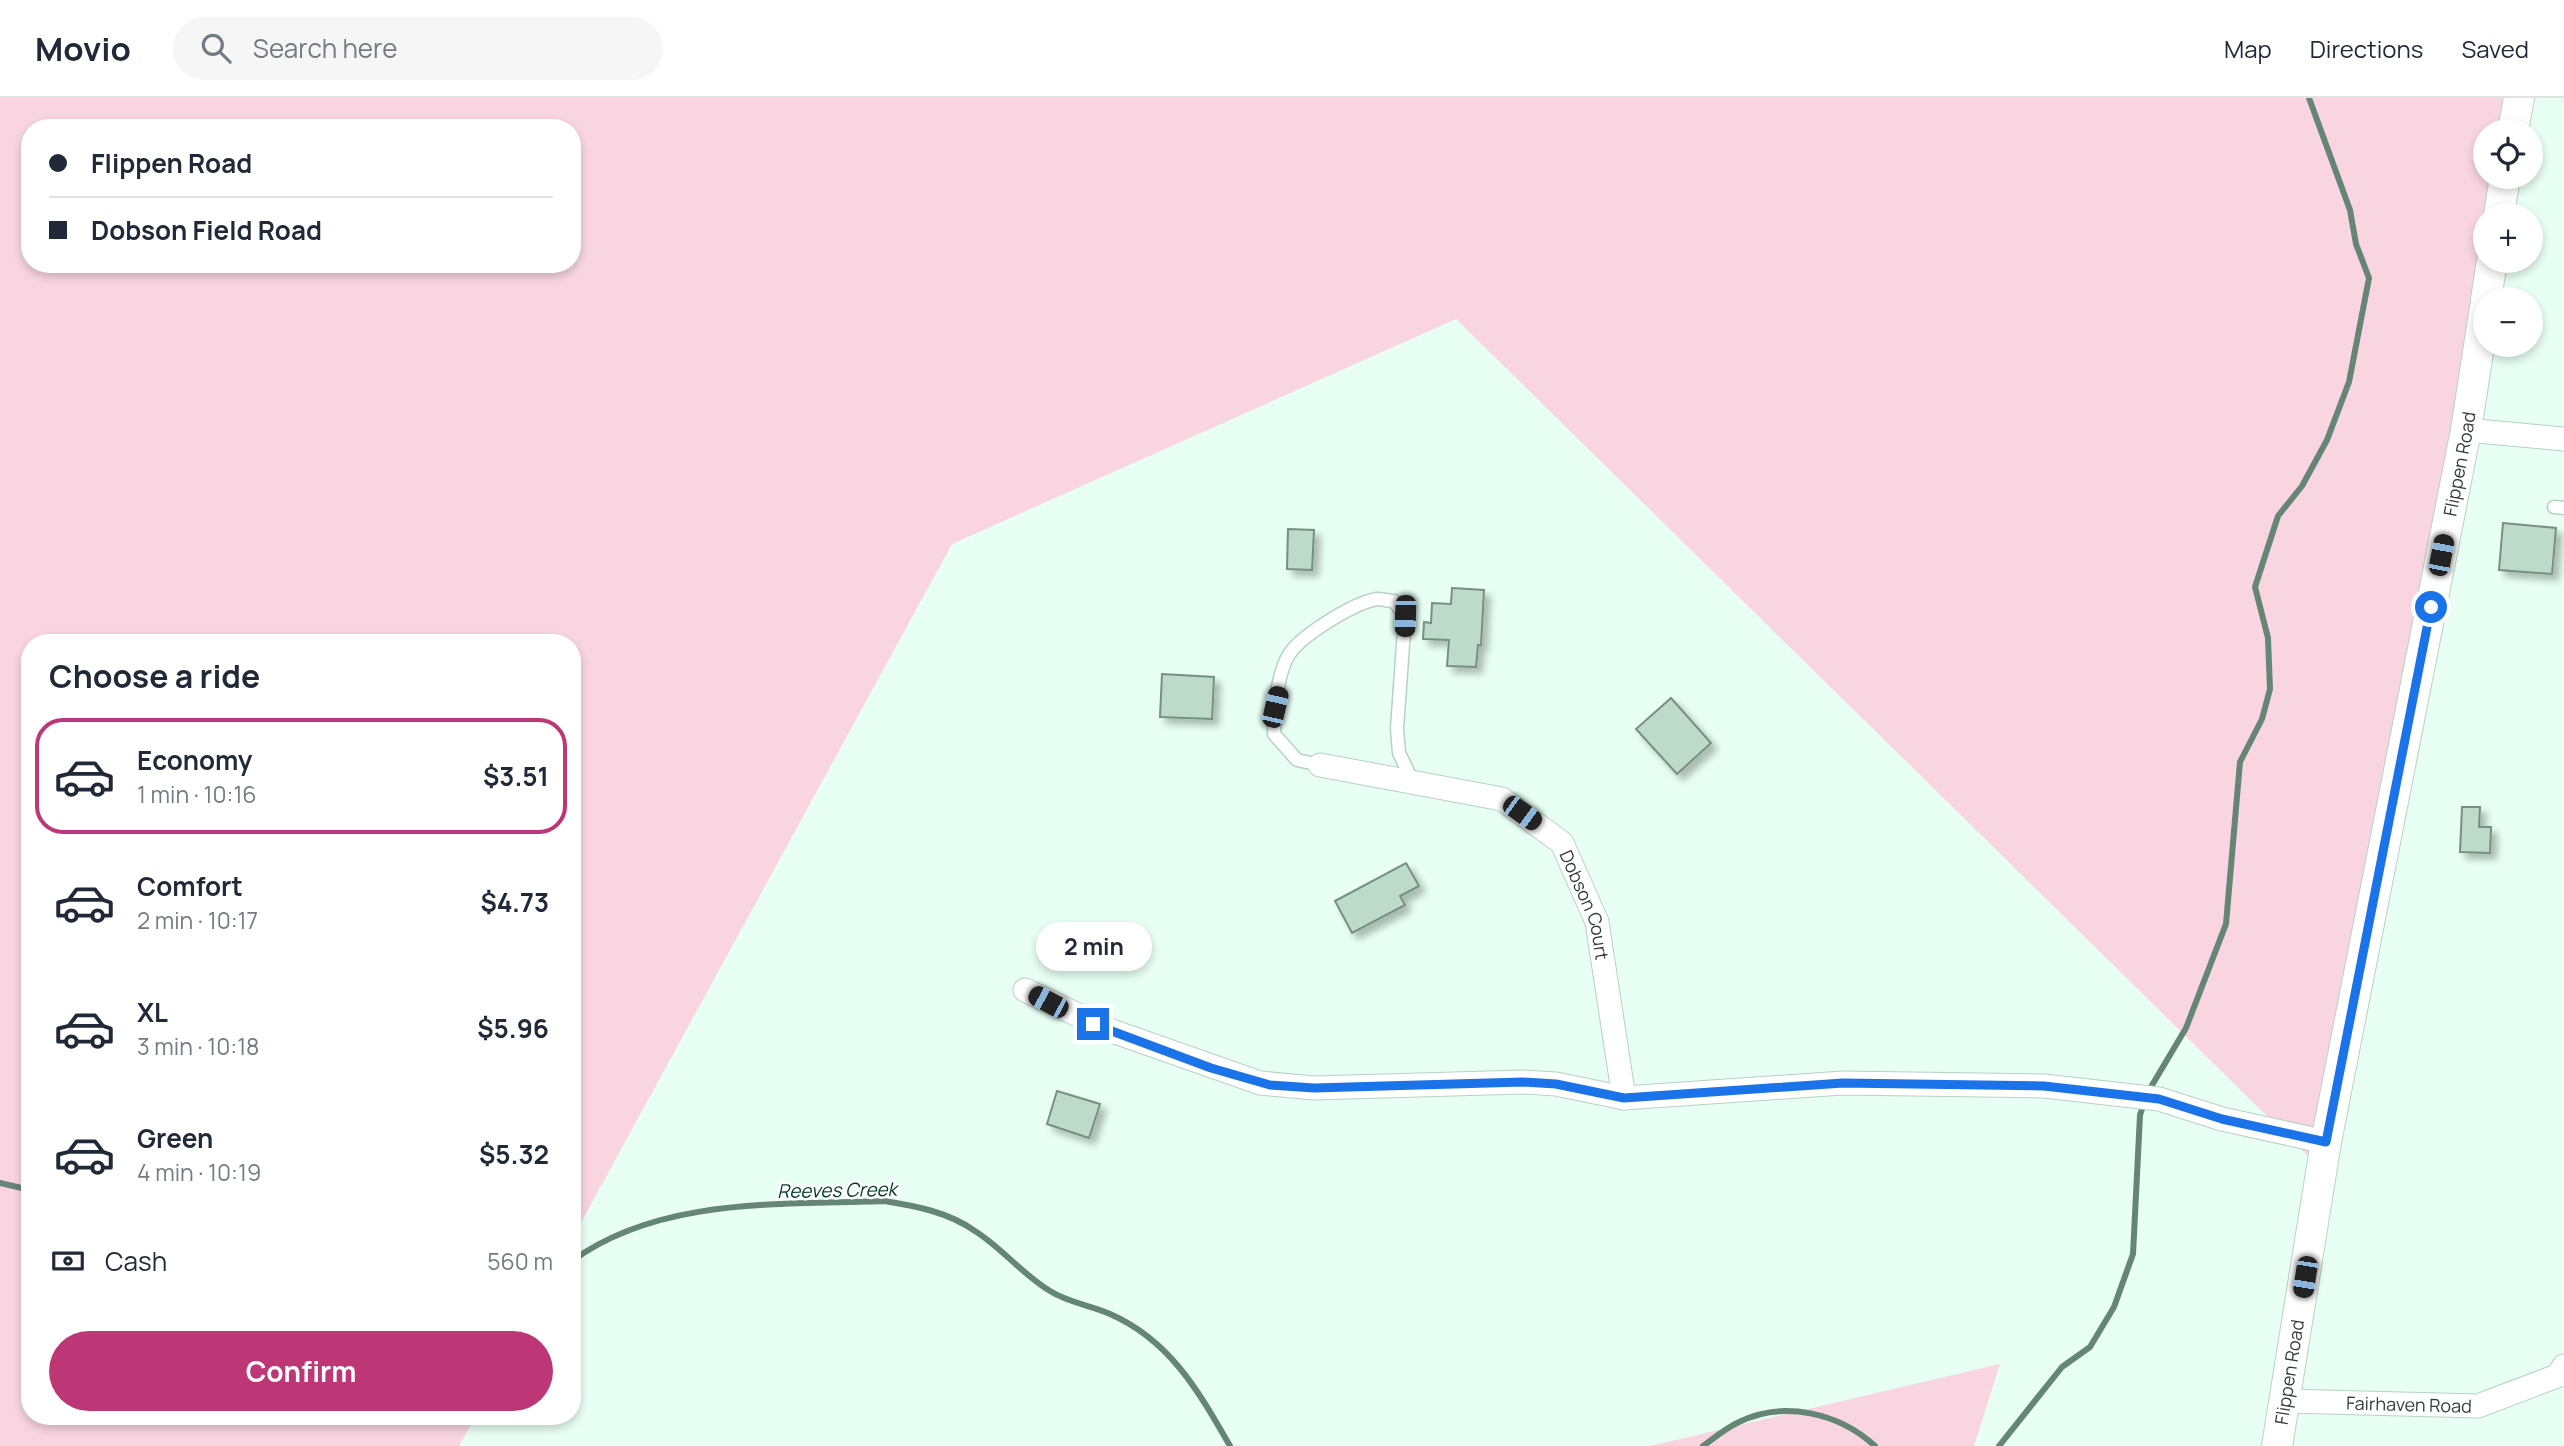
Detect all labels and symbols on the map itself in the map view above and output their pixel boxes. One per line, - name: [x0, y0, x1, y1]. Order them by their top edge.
- street label: Flippen Road: [2437, 410, 2481, 518]
- car: [2427, 532, 2456, 578]
- route start: [2415, 591, 2447, 623]
- car: [1394, 595, 1417, 637]
- car: [1261, 684, 1290, 730]
- car: [1499, 792, 1546, 834]
- street label: Dobson Court: [1555, 846, 1615, 961]
- callout: 2 min: [1035, 922, 1151, 972]
- car: [1025, 983, 1072, 1021]
- route end: [1077, 1008, 1109, 1040]
- water label: Reeves Creek: [777, 1176, 900, 1204]
- car: [2292, 1255, 2319, 1299]
- street label: Flippen Road: [2269, 1318, 2309, 1426]
- street label: Fairhaven Road: [2346, 1391, 2472, 1418]

